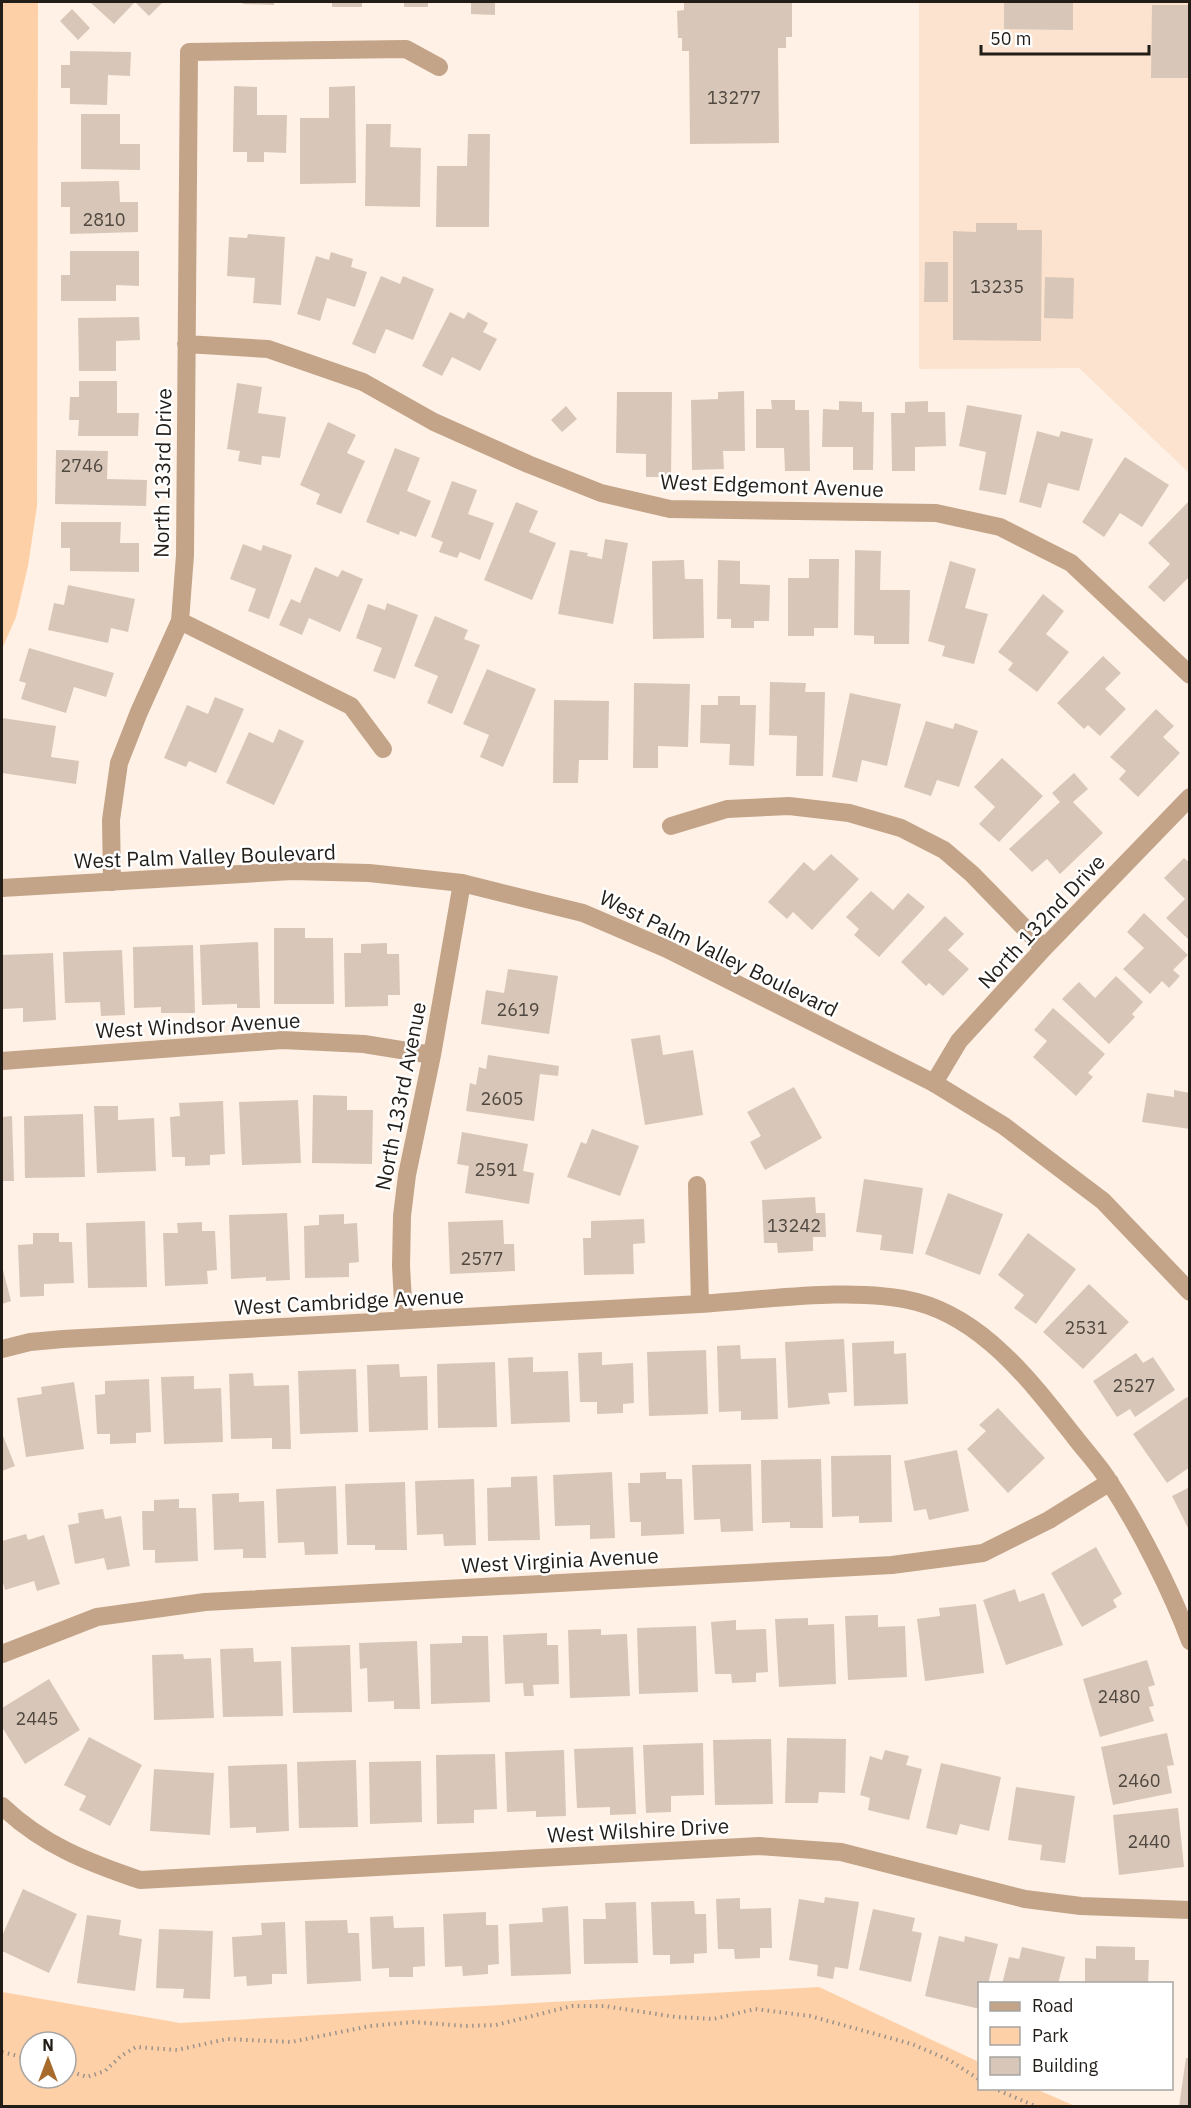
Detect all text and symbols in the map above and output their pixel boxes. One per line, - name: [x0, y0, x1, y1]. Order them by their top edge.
- scale bar: [981, 18, 1149, 56]
- text: 50 m: [990, 27, 1032, 50]
- house number: 13277: [707, 86, 761, 109]
- house number: 2810: [82, 208, 126, 231]
- house number: 13235: [970, 275, 1024, 298]
- street label: North 133rd Drive: [147, 388, 177, 558]
- house number: 2746: [60, 454, 104, 477]
- street label: West Edgemont Avenue: [660, 467, 884, 503]
- street label: West Palm Valley Boulevard: [73, 837, 337, 875]
- street label: North 132nd Drive: [971, 848, 1111, 994]
- street label: West Palm Valley Boulevard: [595, 883, 843, 1023]
- house number: 2619: [496, 998, 540, 1021]
- street label: North 133rd Avenue: [368, 999, 432, 1193]
- street label: West Windsor Avenue: [95, 1006, 301, 1044]
- house number: 2605: [480, 1087, 524, 1110]
- house number: 2591: [474, 1158, 518, 1181]
- house number: 13242: [767, 1214, 821, 1237]
- house number: 2577: [460, 1247, 504, 1270]
- street label: West Cambridge Avenue: [234, 1281, 464, 1321]
- house number: 2531: [1064, 1316, 1108, 1339]
- house number: 2527: [1112, 1374, 1156, 1397]
- street label: West Virginia Avenue: [461, 1541, 659, 1579]
- house number: 2480: [1097, 1685, 1141, 1708]
- house number: 2445: [15, 1707, 59, 1730]
- house number: 2460: [1117, 1769, 1161, 1792]
- street label: West Wilshire Drive: [546, 1811, 730, 1849]
- house number: 2440: [1127, 1830, 1171, 1853]
- legend: [978, 1982, 1173, 2090]
- text: Road: [1032, 1994, 1073, 2017]
- text: Park: [1032, 2024, 1069, 2047]
- north arrow: [18, 2030, 78, 2090]
- text: N: [42, 2035, 54, 2055]
- text: Building: [1032, 2054, 1099, 2077]

